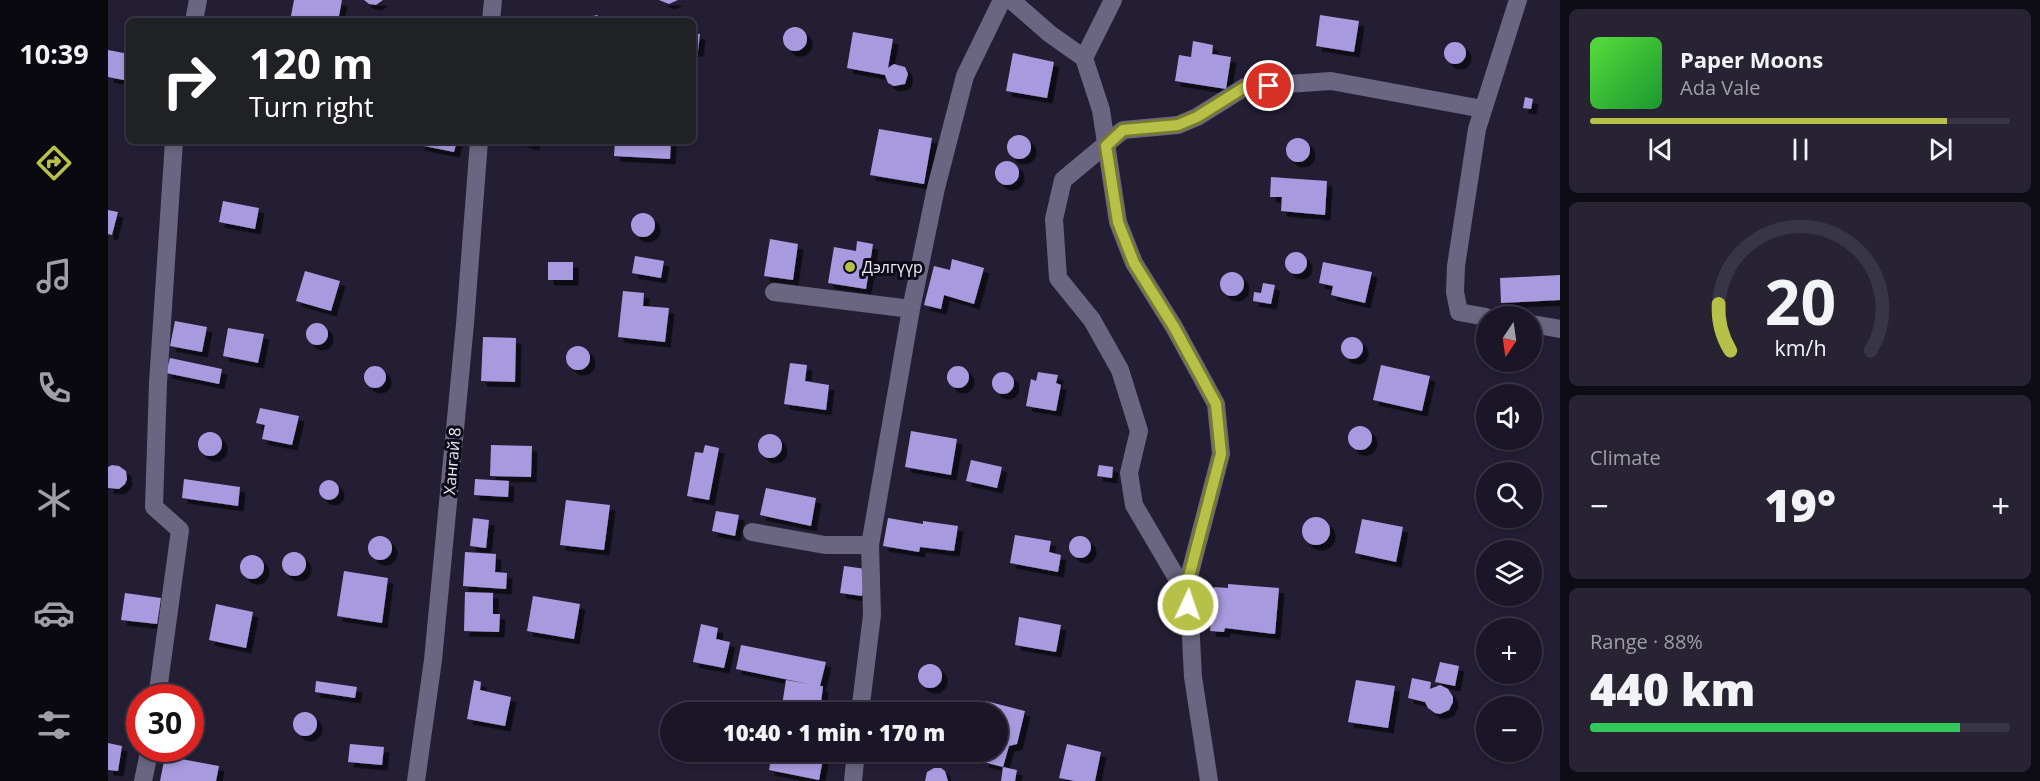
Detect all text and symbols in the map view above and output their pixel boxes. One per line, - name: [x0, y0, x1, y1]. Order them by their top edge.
- text: 120 m: [249, 34, 373, 91]
- text: 10:39: [19, 35, 89, 72]
- icon: right: [150, 42, 228, 120]
- text: Paper Moons: [1680, 44, 1823, 74]
- pin: [1243, 60, 1294, 111]
- icon: arrive: [1252, 69, 1285, 102]
- text: Ada Vale: [1680, 74, 1761, 101]
- text: Turn right: [249, 88, 374, 125]
- icon: previous: [1644, 133, 1677, 166]
- icon: pause: [1784, 133, 1817, 166]
- icon: next: [1924, 133, 1957, 166]
- icon: directions: [33, 142, 75, 184]
- icon: music: [33, 255, 75, 297]
- place label: Дэлгүүр: [862, 256, 923, 278]
- text: 20: [1764, 258, 1836, 343]
- marker: Дэлгүүр: [843, 260, 857, 274]
- north arrow: [1476, 306, 1542, 372]
- map controls: [1476, 306, 1542, 762]
- text: km/h: [1774, 333, 1826, 362]
- icon: phone: [33, 367, 75, 409]
- button: sound: [1476, 384, 1542, 450]
- street label: Хангай 8: [438, 426, 466, 496]
- text: Climate: [1590, 444, 1661, 471]
- button: search: [1476, 462, 1542, 528]
- text: 19°: [1764, 474, 1836, 535]
- icon: climate: [33, 479, 75, 521]
- text: −: [1590, 483, 1609, 528]
- text: +: [1991, 483, 2010, 528]
- button: layers: [1476, 540, 1542, 606]
- position arrow: [1156, 573, 1220, 637]
- icon: car: [33, 592, 75, 634]
- button: +: [1476, 618, 1542, 684]
- text: Range · 88%: [1590, 628, 1703, 655]
- text: 440 km: [1590, 658, 1755, 719]
- speed limit sign: 30: [126, 684, 204, 762]
- button: −: [1476, 696, 1542, 762]
- icon: filters: [33, 704, 75, 746]
- text: 10:40 · 1 min · 170 m: [723, 717, 945, 747]

